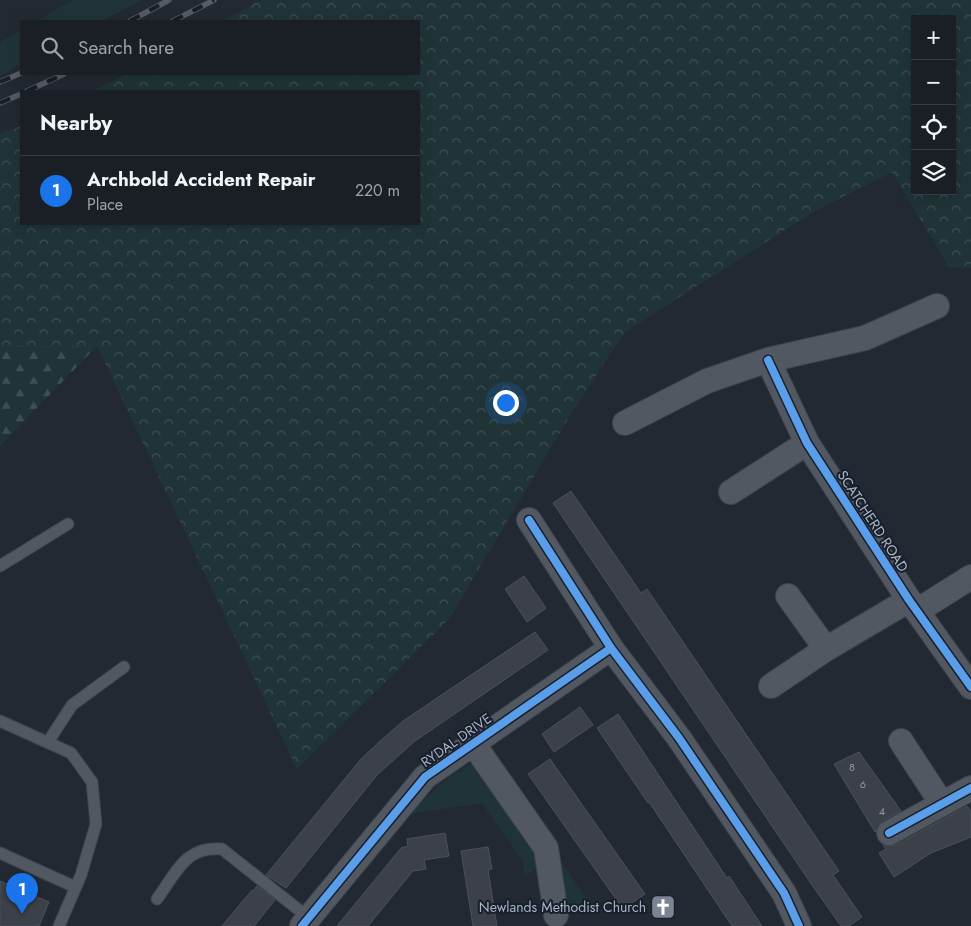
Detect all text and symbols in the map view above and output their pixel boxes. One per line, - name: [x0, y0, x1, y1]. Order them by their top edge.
- map controls: [911, 15, 956, 195]
- button: +: [911, 15, 956, 60]
- search box: [20, 20, 420, 75]
- icon: search: [38, 34, 66, 62]
- text: Search here: [78, 34, 174, 61]
- button: −: [911, 60, 956, 105]
- button: locate: [911, 105, 956, 150]
- text: Nearby: [40, 108, 112, 138]
- button: layers: [911, 150, 956, 195]
- text: Archbold Accident Repair: [87, 166, 316, 193]
- text: 1: [52, 179, 60, 202]
- text: 220 m: [355, 179, 400, 202]
- text: Place: [87, 193, 123, 216]
- your location: [493, 390, 519, 416]
- street label: SCATCHERD ROAD: [833, 466, 913, 576]
- street label: RYDAL DRIVE: [417, 708, 495, 772]
- house number: 8: [849, 759, 855, 775]
- house number: 6: [860, 776, 866, 792]
- house number: 4: [879, 803, 886, 819]
- pin: 1: [6, 873, 38, 914]
- church icon: Newlands Methodist Church: [650, 894, 676, 920]
- place label: Newlands Methodist Church: [479, 897, 646, 917]

